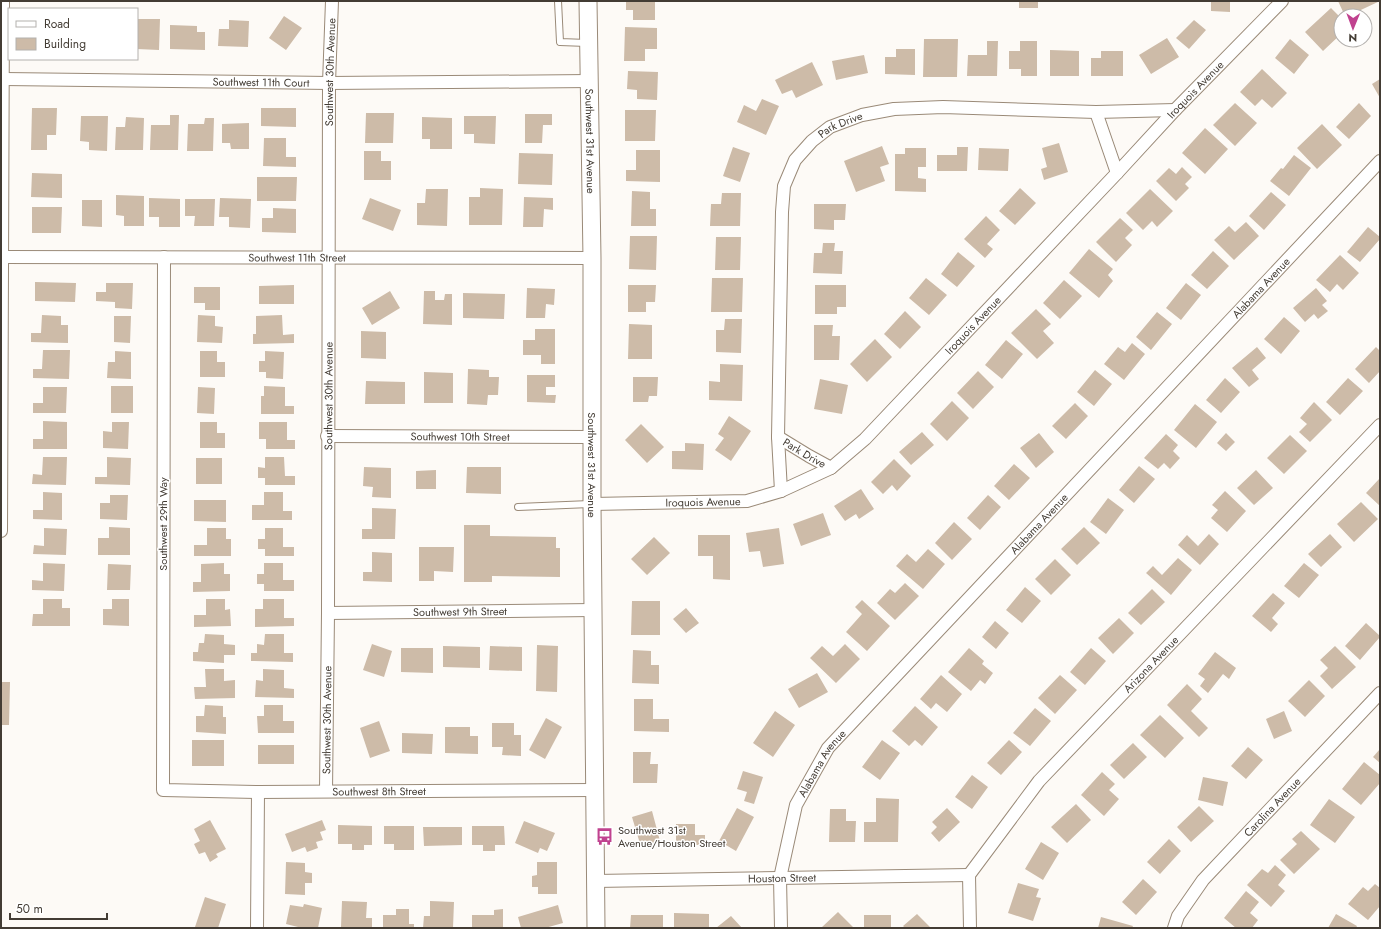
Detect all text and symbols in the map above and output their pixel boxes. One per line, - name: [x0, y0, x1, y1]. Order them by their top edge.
- legend: [8, 8, 138, 60]
- north arrow: [1333, 8, 1373, 48]
- text: Road: [44, 15, 70, 33]
- street label: Southwest 30th Avenue: [321, 17, 339, 126]
- text: N: [1348, 30, 1357, 46]
- text: Building: [44, 35, 86, 53]
- street label: Iroquois Avenue: [1163, 57, 1227, 122]
- street label: Southwest 11th Court: [212, 74, 310, 91]
- street label: Southwest 31st Avenue: [581, 88, 599, 194]
- street label: Park Drive: [814, 107, 865, 142]
- street label: Southwest 11th Street: [248, 249, 346, 266]
- street label: Alabama Avenue: [1228, 253, 1294, 322]
- street label: Iroquois Avenue: [941, 292, 1005, 358]
- street label: Southwest 30th Avenue: [320, 342, 337, 450]
- street label: Southwest 31st Avenue: [584, 412, 600, 518]
- street label: Southwest 10th Street: [410, 428, 510, 445]
- street label: Park Drive: [780, 434, 829, 472]
- street label: Southwest 29th Way: [155, 477, 171, 571]
- street label: Alabama Avenue: [1006, 490, 1072, 558]
- street label: Iroquois Avenue: [665, 493, 741, 511]
- street label: Southwest 9th Street: [413, 603, 507, 620]
- street label: Arizona Avenue: [1120, 632, 1182, 696]
- street label: Southwest 30th Avenue: [318, 665, 335, 774]
- street label: Alabama Avenue: [794, 726, 850, 800]
- street label: Carolina Avenue: [1240, 773, 1304, 840]
- street label: Southwest 8th Street: [332, 783, 426, 800]
- place label: Southwest 31st Avenue/Houston Street: [618, 822, 726, 851]
- bus stop icon: Southwest 31st Avenue/Houston Street: [595, 826, 615, 846]
- street label: Houston Street: [748, 869, 817, 887]
- scale bar: [10, 895, 107, 921]
- text: 50 m: [16, 900, 43, 918]

